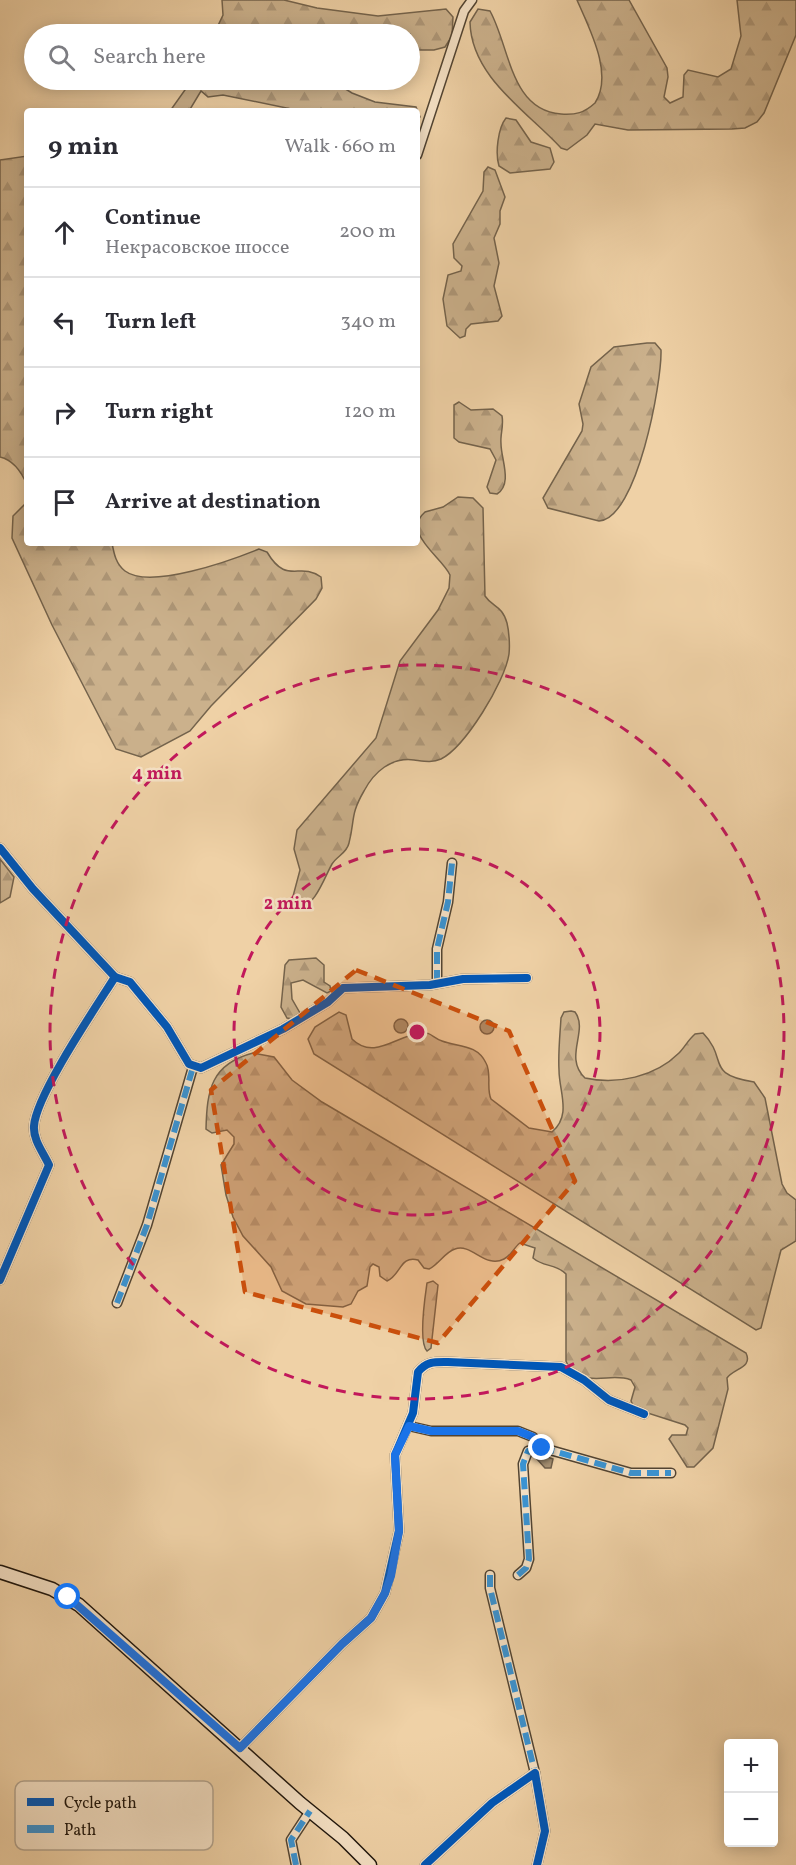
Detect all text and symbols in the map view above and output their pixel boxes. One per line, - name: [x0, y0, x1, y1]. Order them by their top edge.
- search box: [24, 24, 420, 90]
- icon: search: [45, 41, 78, 74]
- text: Search here: [93, 42, 206, 73]
- text: 9 min: [48, 129, 119, 165]
- text: Walk · 660 m: [285, 133, 396, 161]
- text: Continue: [105, 203, 201, 234]
- icon: ahead: [48, 216, 81, 249]
- text: 200 m: [339, 218, 396, 246]
- text: Некрасовское шоссе: [105, 234, 289, 262]
- icon: left: [48, 306, 81, 339]
- text: Turn left: [105, 307, 196, 338]
- text: 340 m: [340, 308, 396, 336]
- icon: right: [48, 396, 81, 429]
- text: Turn right: [105, 397, 213, 428]
- text: 120 m: [344, 398, 396, 426]
- icon: arrive: [48, 486, 81, 519]
- text: Arrive at destination: [105, 487, 321, 518]
- text: 4 min: [132, 762, 182, 787]
- text: 2 min: [264, 892, 312, 917]
- centre of rings: [407, 1022, 427, 1042]
- route end: [528, 1434, 554, 1460]
- route start: [54, 1583, 80, 1609]
- map controls: [724, 1739, 778, 1847]
- button: +: [724, 1739, 778, 1793]
- legend: [15, 1781, 213, 1850]
- text: Cycle path: [64, 1793, 137, 1815]
- button: −: [724, 1793, 778, 1847]
- text: Path: [64, 1820, 96, 1842]

